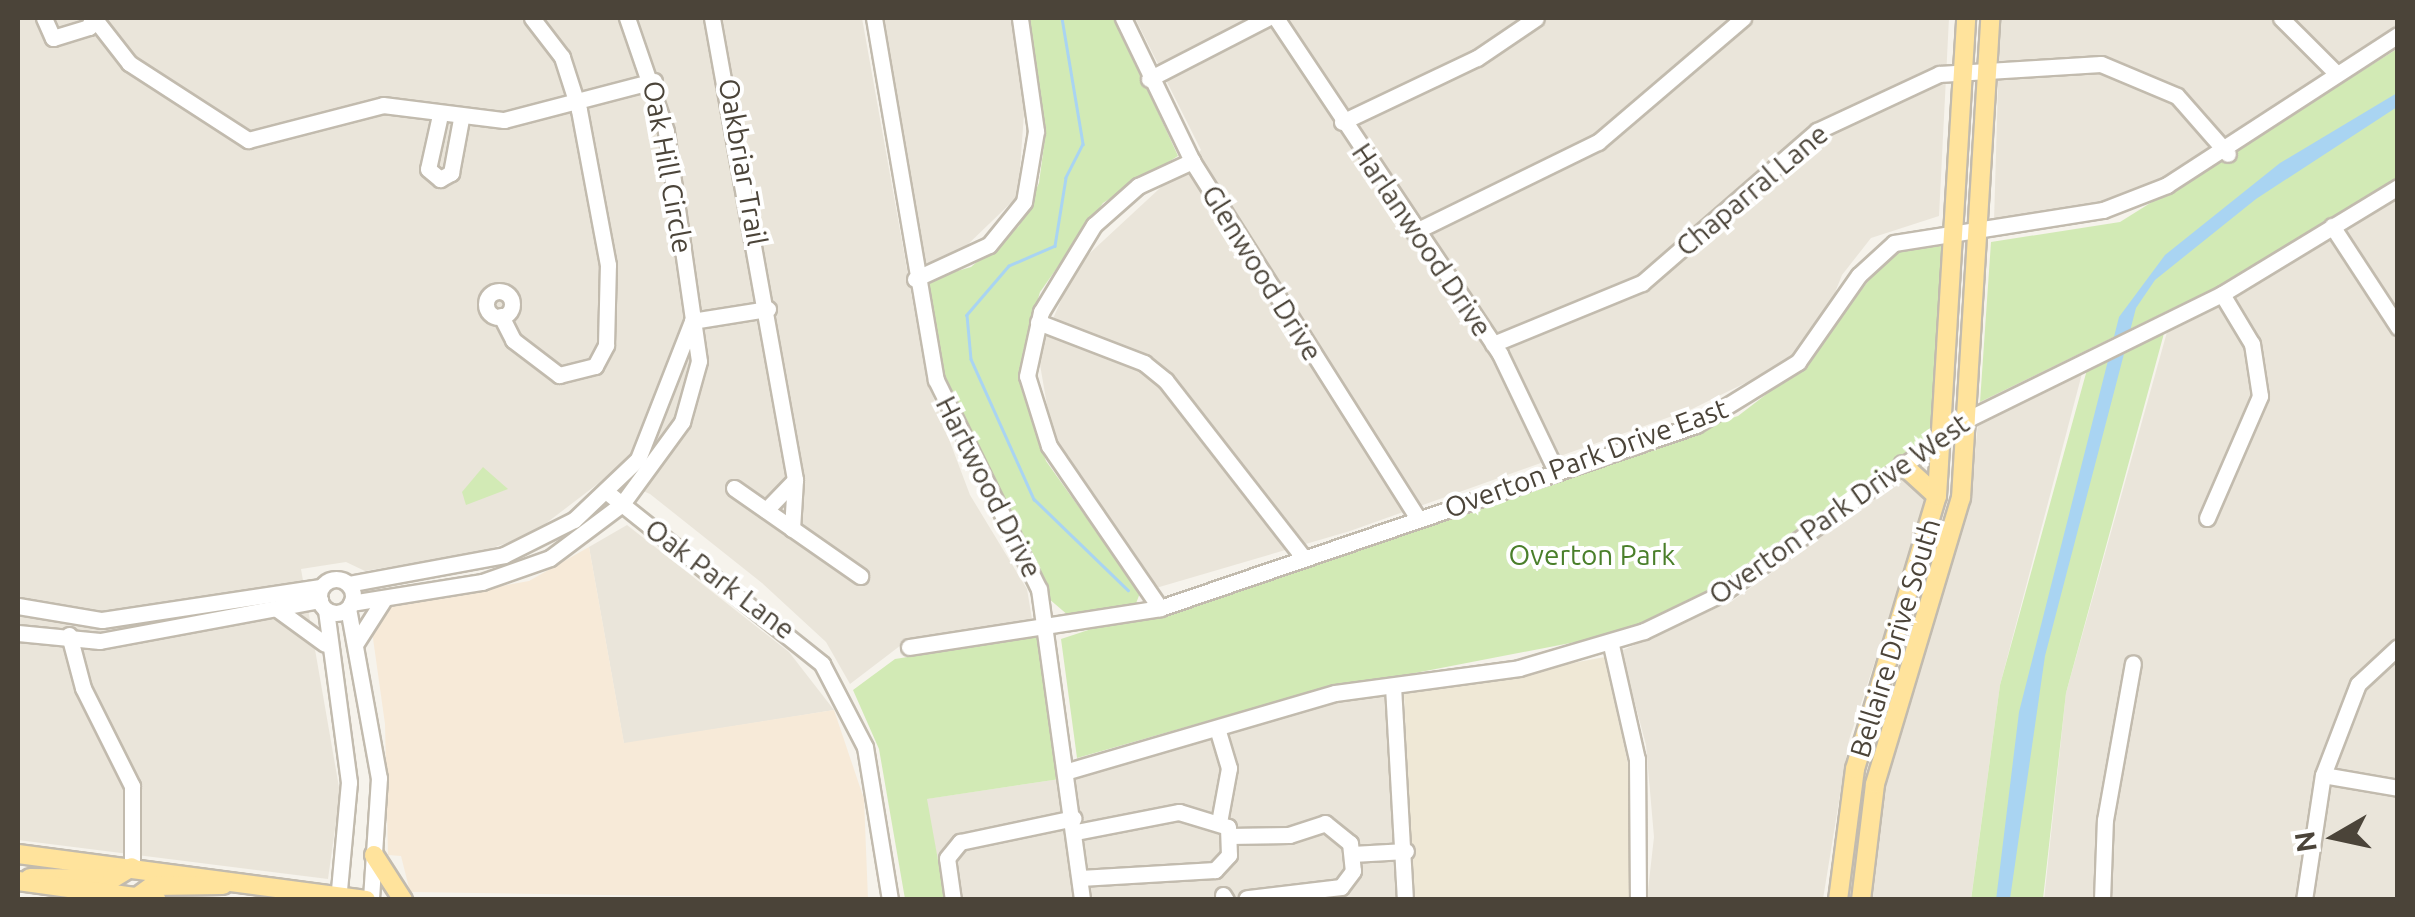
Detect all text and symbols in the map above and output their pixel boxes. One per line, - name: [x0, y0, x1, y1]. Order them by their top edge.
- street label: Oakbriar Trail: [712, 76, 774, 248]
- street label: Oak Hill Circle: [636, 78, 700, 256]
- street label: Chaparral Lane: [1669, 117, 1835, 263]
- street label: Harlanwood Drive: [1345, 137, 1499, 343]
- street label: Glenwood Drive: [1195, 179, 1329, 367]
- street label: Hartwood Drive: [929, 391, 1049, 583]
- street label: Overton Park Drive East: [1440, 391, 1732, 525]
- street label: Overton Park Drive West: [1702, 406, 1976, 612]
- street label: Oak Park Lane: [638, 512, 802, 646]
- street label: Bellaire Drive South: [1843, 514, 1947, 762]
- park label: Overton Park: [1509, 538, 1675, 572]
- north arrow: [2285, 787, 2385, 887]
- text: N: [2288, 829, 2322, 855]

